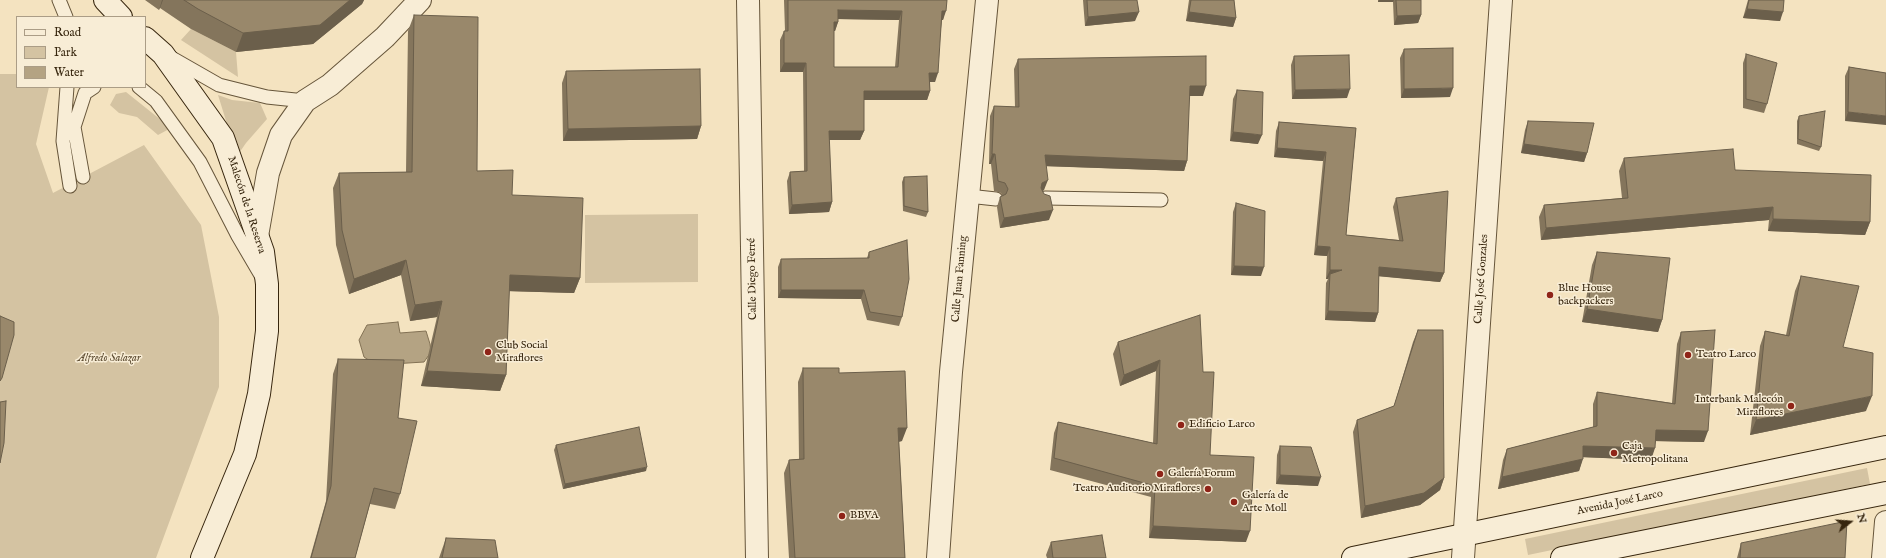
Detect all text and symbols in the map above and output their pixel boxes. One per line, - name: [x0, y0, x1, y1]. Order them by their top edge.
- legend: [16, 16, 146, 88]
- text: Road: [54, 25, 81, 40]
- text: Park: [54, 45, 77, 60]
- text: Water: [54, 65, 84, 80]
- street label: Malecón de la Reserva: [224, 155, 268, 255]
- street label: Calle José Gonzales: [1472, 234, 1492, 324]
- street label: Calle Juan Fanning: [950, 235, 970, 323]
- street label: Calle Diego Ferré: [746, 238, 760, 320]
- place label: Blue House backpackers: [1558, 282, 1613, 308]
- marker: Blue House backpackers: [1545, 290, 1555, 300]
- place label: Club Social Miraflores: [496, 339, 548, 365]
- marker: Club Social Miraflores: [483, 347, 493, 357]
- place label: Teatro Larco: [1696, 348, 1756, 362]
- marker: Teatro Larco: [1683, 350, 1693, 360]
- park label: Alfredo Salazar: [77, 352, 141, 366]
- place label: Interbank Malecón Miraflores: [1695, 393, 1783, 419]
- marker: Interbank Malecón Miraflores: [1786, 401, 1796, 411]
- place label: Edificio Larco: [1189, 418, 1255, 432]
- marker: Edificio Larco: [1176, 420, 1186, 430]
- place label: Caja Metropolitana: [1622, 440, 1688, 466]
- marker: Caja Metropolitana: [1609, 448, 1619, 458]
- place label: Galería Forum: [1168, 467, 1235, 481]
- marker: Galería Forum: [1155, 469, 1165, 479]
- place label: Teatro Auditorio Miraflores: [1073, 482, 1200, 496]
- marker: Teatro Auditorio Miraflores: [1203, 484, 1213, 494]
- street label: Avenida José Larco: [1576, 487, 1664, 519]
- place label: Galería de Arte Moll: [1242, 489, 1289, 515]
- marker: Galería de Arte Moll: [1229, 497, 1239, 507]
- north arrow: [1830, 502, 1870, 542]
- place label: BBVA: [850, 509, 878, 523]
- marker: BBVA: [837, 511, 847, 521]
- text: N: [1853, 512, 1870, 525]

